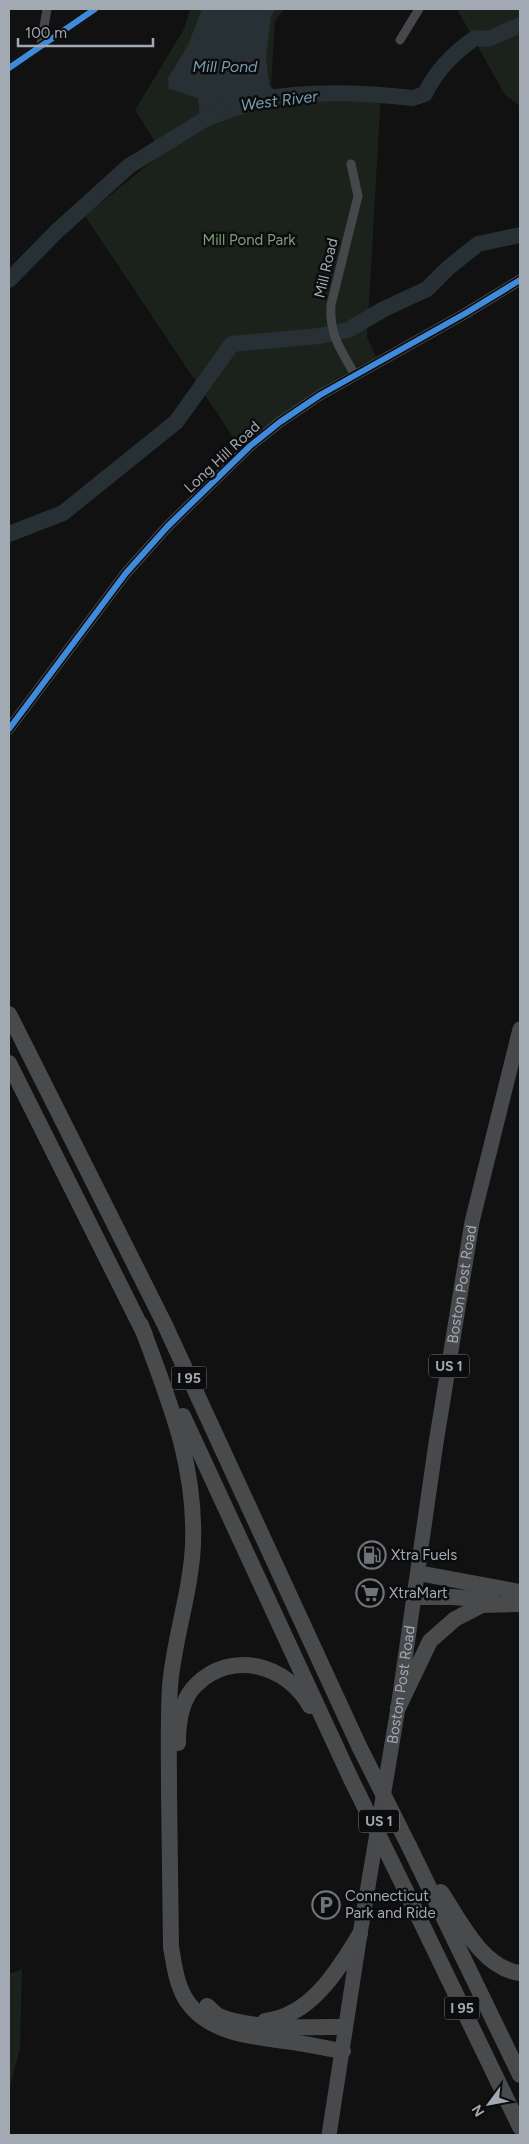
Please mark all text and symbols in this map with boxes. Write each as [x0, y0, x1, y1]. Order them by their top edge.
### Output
scale bar [18, 15, 152, 47]
text: 100 m [25, 24, 67, 42]
water label: Mill Pond [192, 57, 258, 76]
water label: West River [240, 86, 319, 115]
park label: Mill Pond Park [202, 231, 296, 249]
street label: Mill Road [310, 236, 342, 300]
street label: Long Hill Road [180, 417, 264, 497]
street label: Boston Post Road [443, 1224, 480, 1345]
road number: US 1 [429, 1354, 469, 1378]
road number: I 95 [172, 1366, 206, 1390]
fuel station icon: Xtra Fuels [357, 1540, 387, 1570]
place label: Xtra Fuels [391, 1546, 457, 1564]
supermarket icon: XtraMart [355, 1578, 385, 1608]
place label: XtraMart [389, 1584, 448, 1602]
street label: Boston Post Road [383, 1624, 419, 1745]
road number: US 1 [359, 1810, 399, 1832]
place label: Connecticut Park and Ride [345, 1887, 436, 1922]
parking icon: Connecticut Park and Ride [311, 1890, 341, 1920]
road number: I 95 [444, 1996, 480, 2020]
north arrow [464, 2079, 514, 2129]
text: N [468, 2102, 488, 2120]

